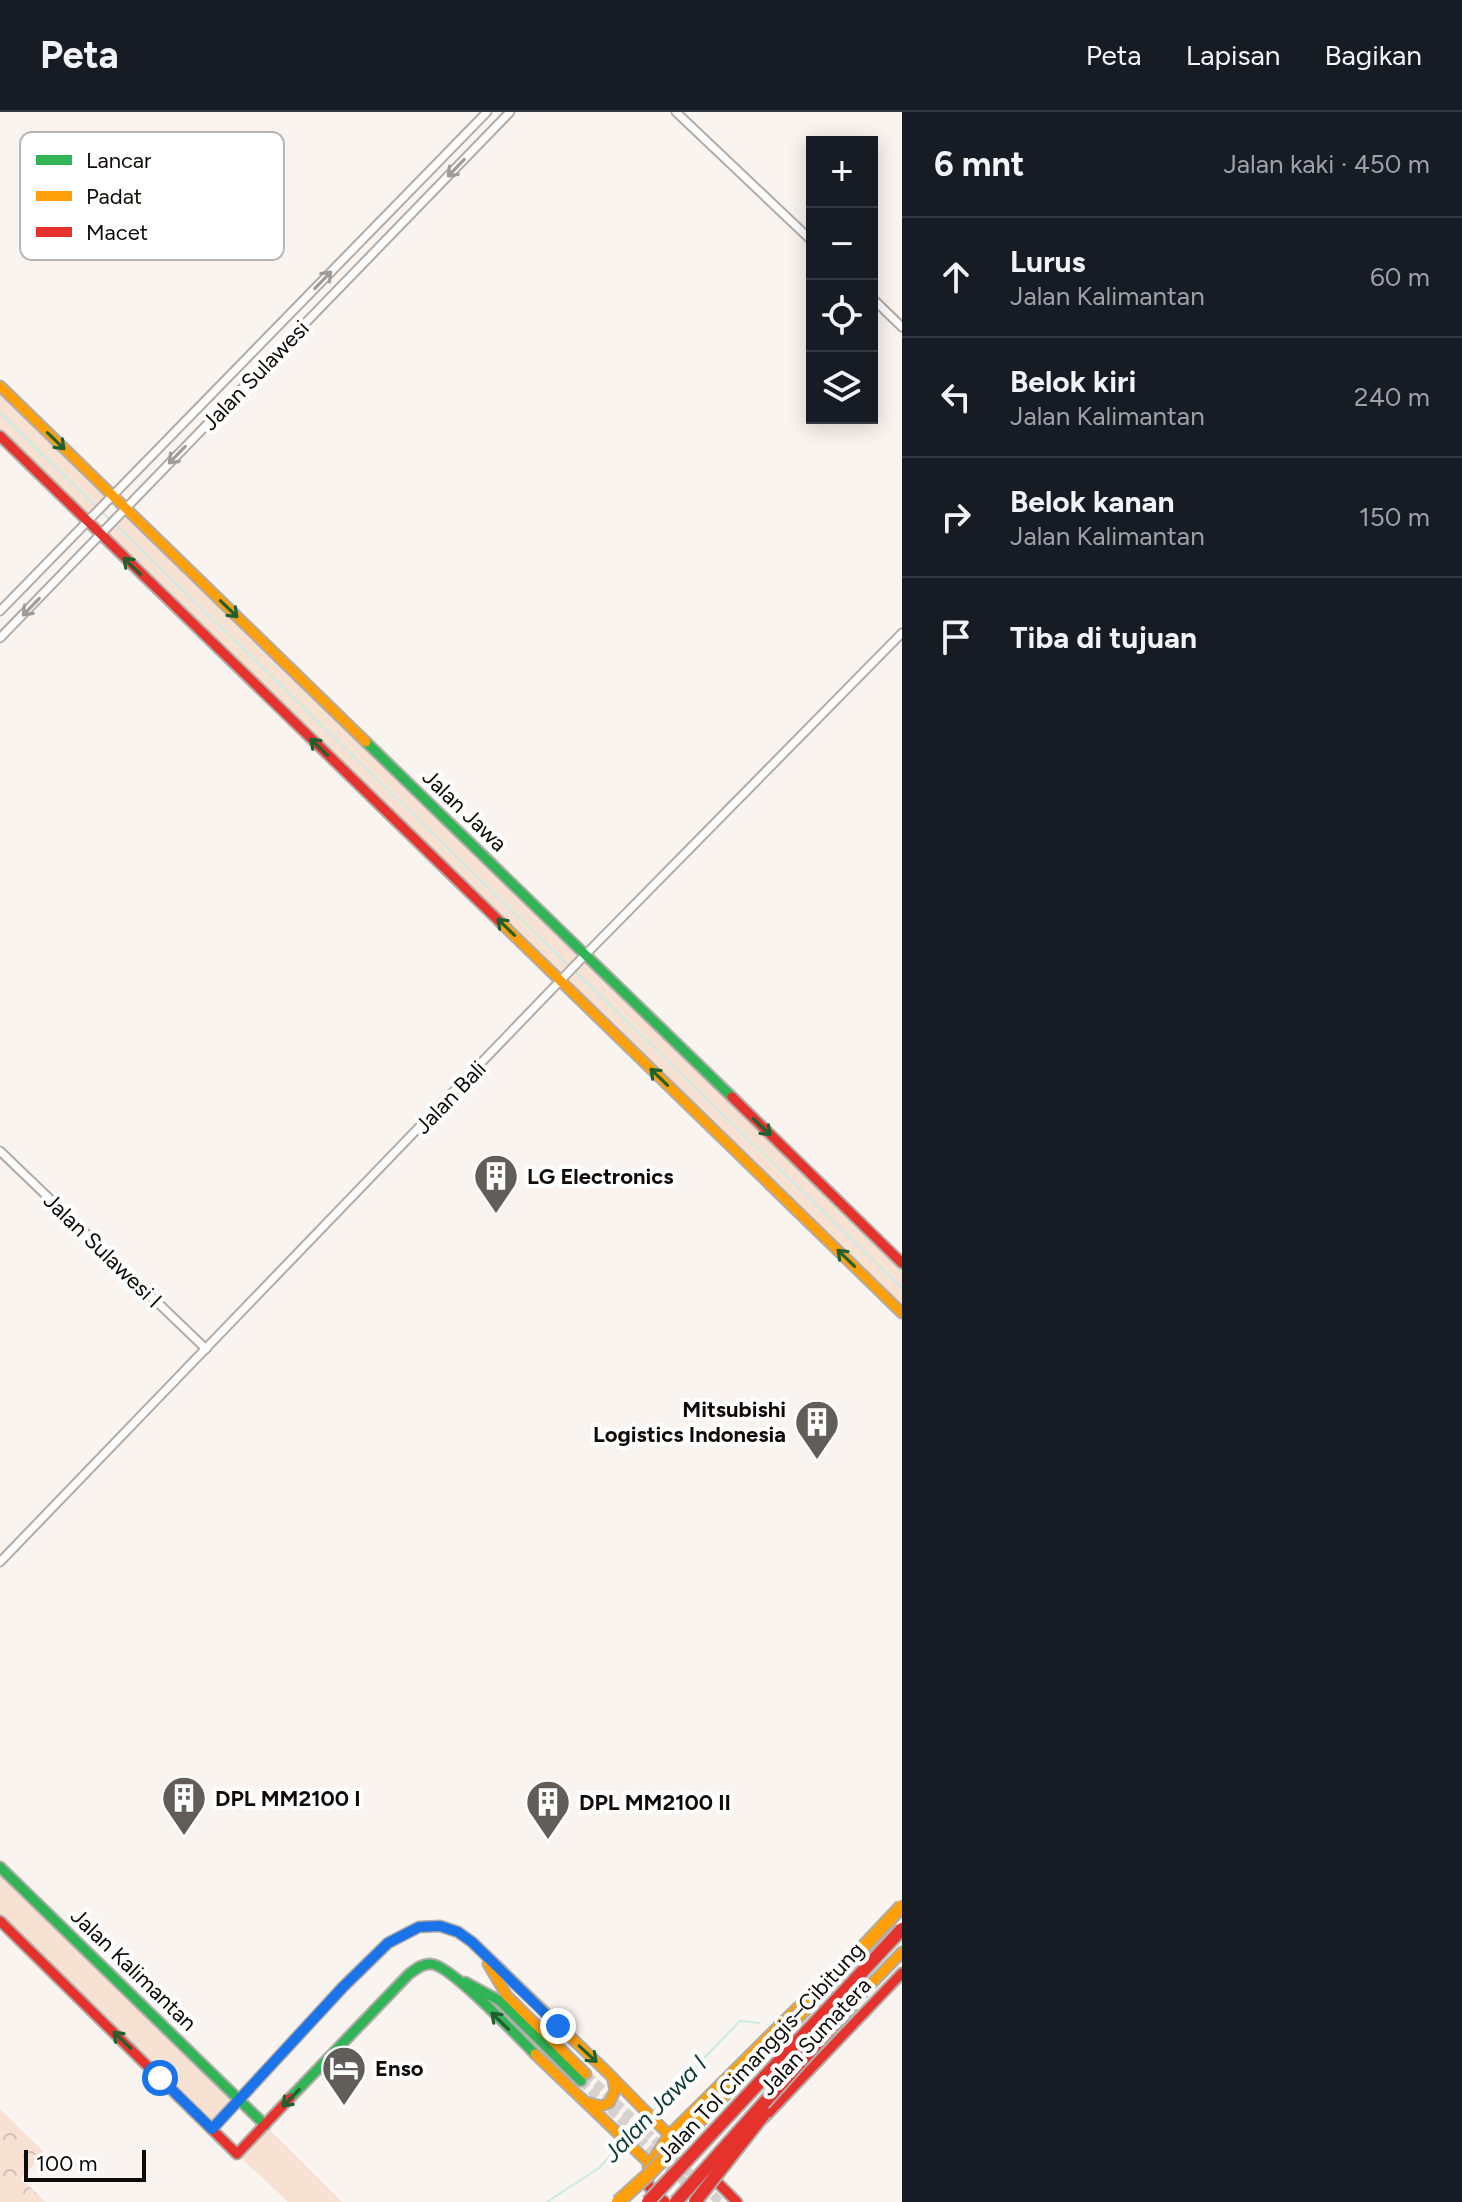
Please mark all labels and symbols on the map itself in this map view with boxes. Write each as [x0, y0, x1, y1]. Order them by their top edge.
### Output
legend [20, 132, 284, 260]
text: Lancar [86, 147, 152, 174]
one-way arrow [446, 158, 465, 178]
text: Padat [86, 183, 142, 210]
text: Macet [86, 219, 148, 246]
one-way arrow [314, 270, 333, 290]
street label: Jalan Sulawesi [196, 315, 315, 436]
one-way arrow [46, 431, 66, 450]
one-way arrow [168, 445, 187, 465]
one-way arrow [122, 556, 142, 575]
one-way arrow [21, 597, 40, 617]
one-way arrow [219, 600, 239, 619]
one-way arrow [309, 737, 329, 756]
street label: Jalan Jawa [417, 764, 512, 857]
one-way arrow [496, 919, 516, 937]
street label: Jalan Bali [409, 1055, 492, 1139]
one-way arrow [650, 1068, 670, 1087]
one-way arrow [752, 1117, 771, 1136]
building icon: LG Electronics [472, 1152, 520, 1215]
place label: LG Electronics [527, 1163, 673, 1190]
street label: Jalan Sulawesi I [38, 1187, 167, 1313]
one-way arrow [837, 1249, 856, 1268]
place label: Mitsubishi Logistics Indonesia [593, 1396, 786, 1448]
building icon: Mitsubishi Logistics Indonesia [793, 1398, 841, 1461]
building icon: DPL MM2100 I [160, 1774, 208, 1837]
building icon: DPL MM2100 II [524, 1778, 572, 1841]
place label: DPL MM2100 I [215, 1785, 361, 1812]
place label: DPL MM2100 II [579, 1789, 731, 1816]
street label: Jalan Kalimantan [65, 1902, 202, 2036]
street label: Jalan Tol Cimanggis–Cibitung [651, 1937, 870, 2168]
street label: Jalan Sumatera [754, 1972, 877, 2101]
route end [540, 2008, 576, 2044]
one-way arrow [491, 2012, 510, 2031]
one-way arrow [112, 2031, 132, 2050]
hotel icon: Enso [320, 2044, 368, 2107]
one-way arrow [578, 2045, 598, 2063]
water label: Jalan Jawa I [596, 2049, 713, 2169]
place label: Enso [375, 2055, 424, 2082]
route start [142, 2060, 178, 2096]
one-way arrow [281, 2088, 300, 2108]
scale bar [24, 2146, 146, 2182]

